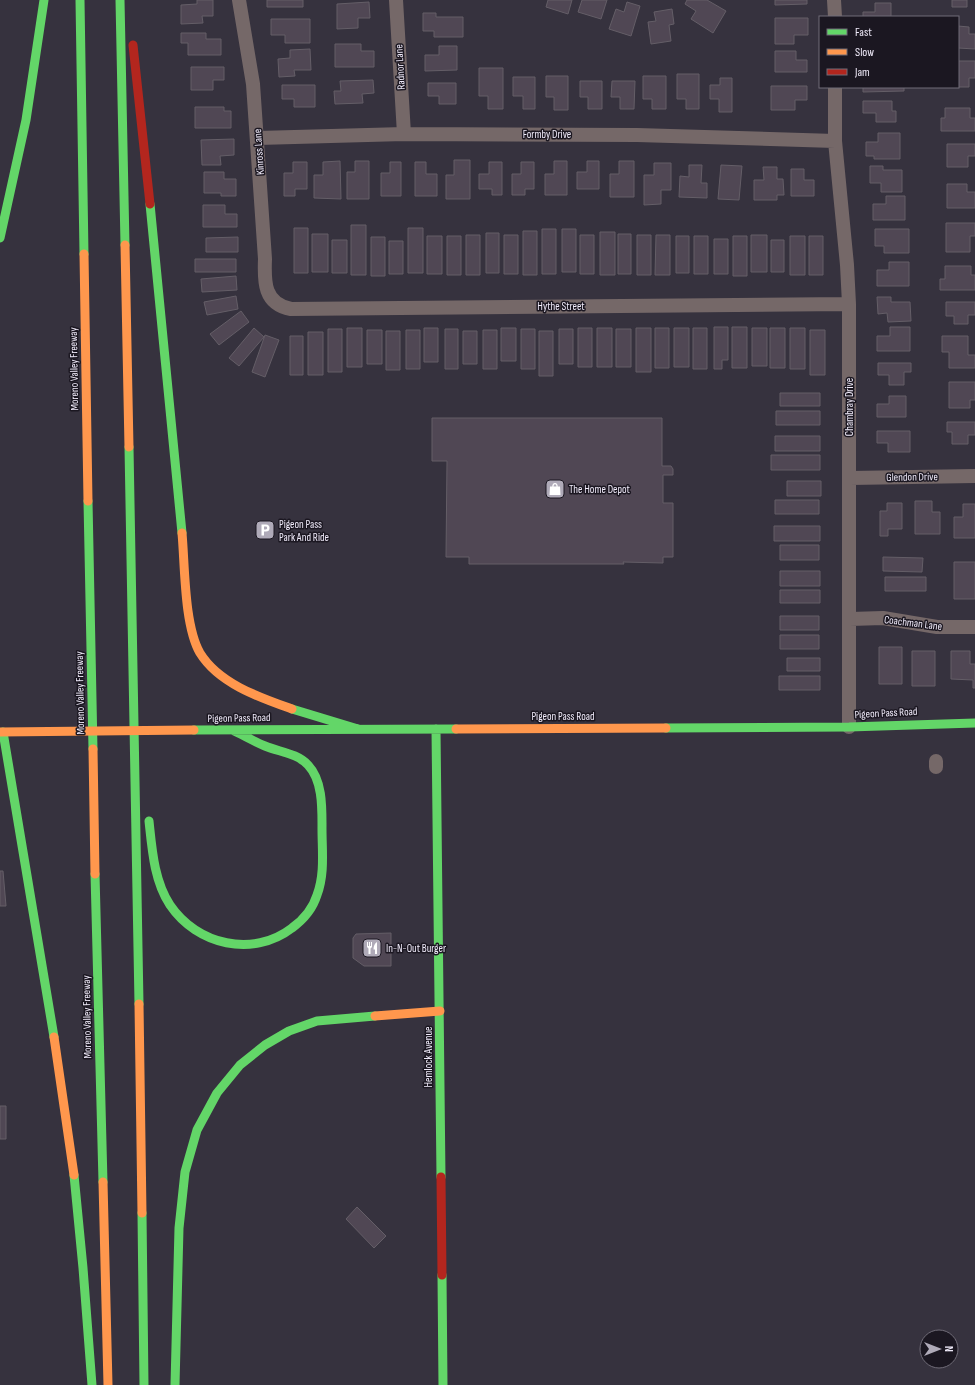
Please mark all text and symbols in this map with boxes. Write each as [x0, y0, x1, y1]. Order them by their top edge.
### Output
legend [819, 16, 959, 88]
text: Fast [855, 25, 872, 40]
street label: Radnor Lane [392, 44, 408, 90]
text: Slow [855, 45, 874, 60]
text: Jam [854, 65, 870, 80]
street label: Kinross Lane [251, 128, 267, 176]
street label: Formby Drive [523, 128, 571, 141]
street label: Hythe Street [537, 300, 585, 313]
street label: Moreno Valley Freeway [67, 327, 81, 411]
street label: Chambray Drive [843, 378, 856, 436]
street label: Glendon Drive [886, 470, 938, 484]
shop icon: The Home Depot [544, 478, 566, 500]
place label: The Home Depot [569, 483, 631, 496]
place label: Pigeon Pass Park And Ride [279, 518, 329, 544]
parking icon: Pigeon Pass Park And Ride [254, 519, 276, 541]
street label: Coachman Lane [883, 613, 943, 633]
street label: Moreno Valley Freeway [73, 651, 87, 735]
street label: Pigeon Pass Road [854, 705, 918, 721]
street label: Pigeon Pass Road [531, 710, 595, 723]
street label: Pigeon Pass Road [207, 711, 271, 725]
restaurant icon: In-N-Out Burger [361, 937, 383, 959]
place label: In-N-Out Burger [386, 942, 446, 955]
street label: Moreno Valley Freeway [80, 975, 94, 1059]
street label: Hemlock Avenue [422, 1027, 435, 1087]
north arrow [919, 1329, 959, 1369]
text: N [942, 1346, 955, 1352]

